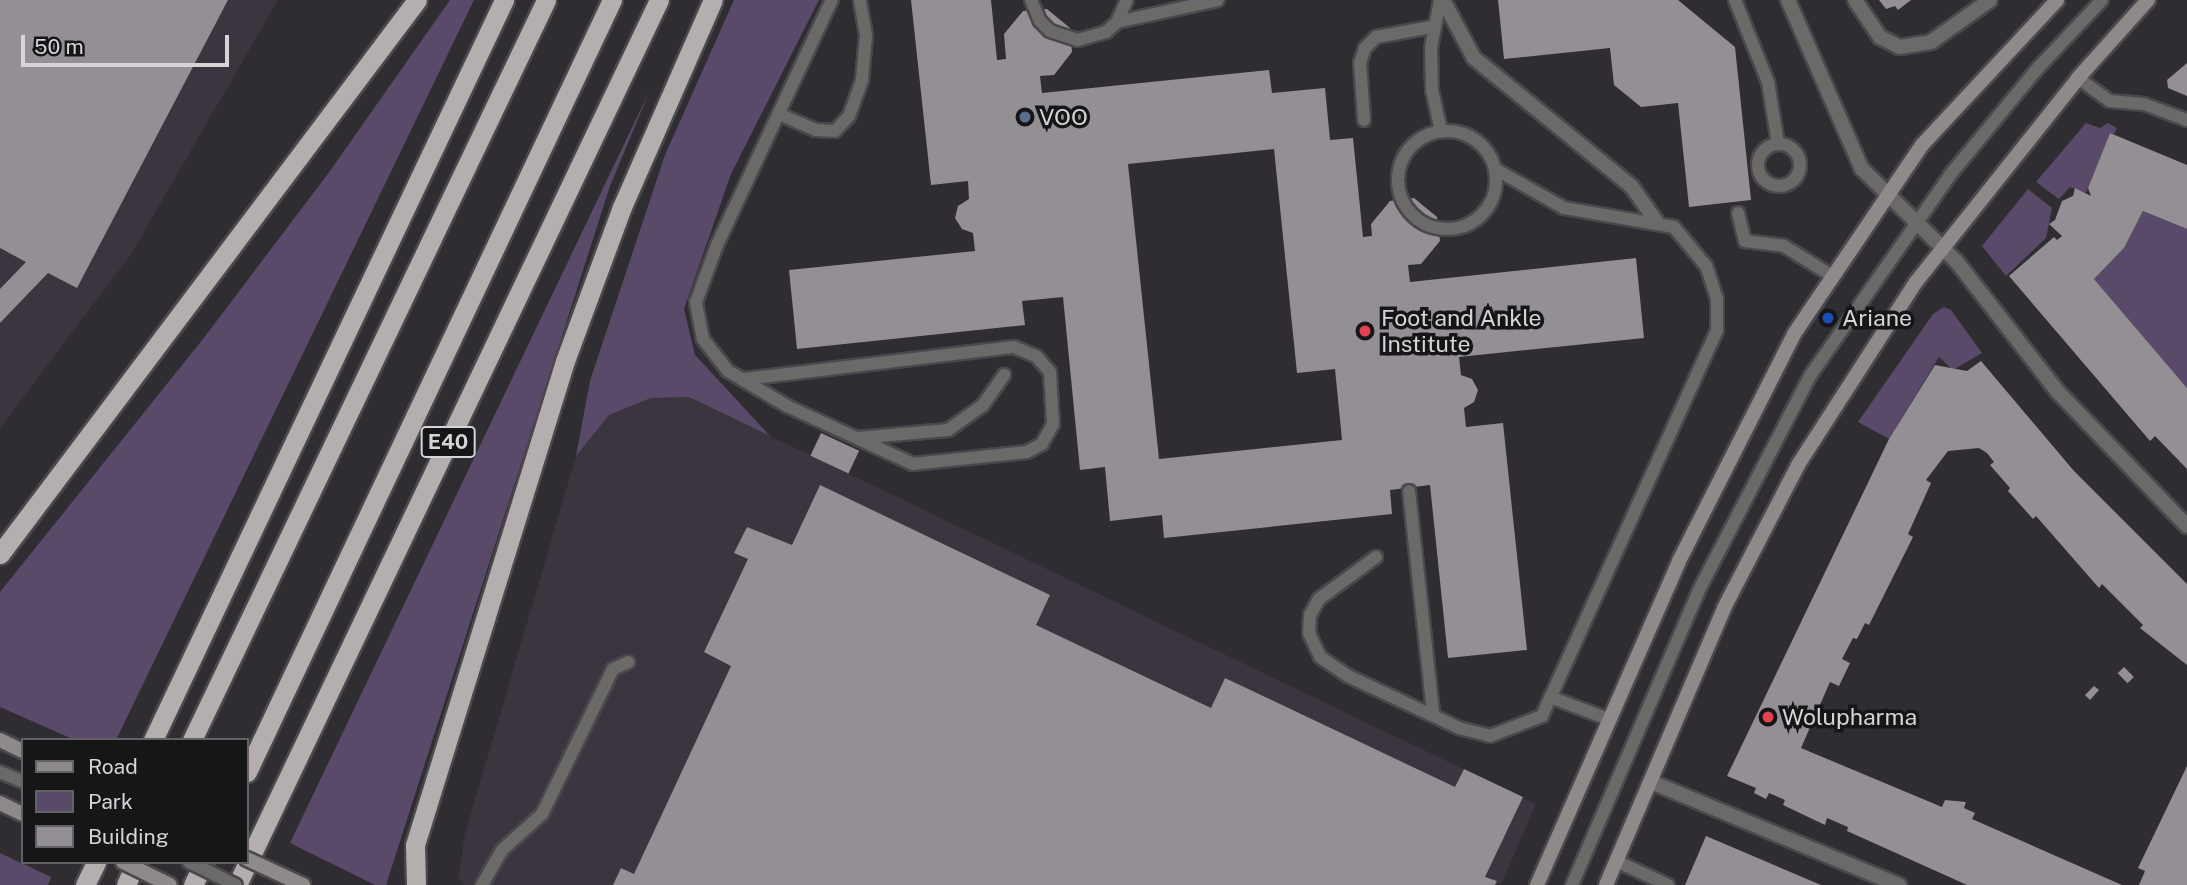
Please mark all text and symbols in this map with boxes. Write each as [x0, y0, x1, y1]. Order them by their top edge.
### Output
scale bar [24, 21, 233, 65]
text: 50 m [34, 34, 84, 59]
place label: VOO [1039, 103, 1088, 131]
marker: VOO [1017, 109, 1033, 125]
place label: Foot and Ankle Institute [1381, 304, 1542, 358]
place label: Ariane [1842, 304, 1912, 332]
marker: Ariane [1820, 310, 1836, 326]
marker: Foot and Ankle Institute [1355, 321, 1375, 341]
road number: E40 [420, 424, 476, 460]
place label: Wolupharma [1782, 703, 1917, 731]
marker: Wolupharma [1760, 709, 1776, 725]
legend [21, 738, 248, 864]
text: Road [88, 754, 138, 779]
text: Park [88, 789, 133, 814]
text: Building [88, 824, 169, 849]

